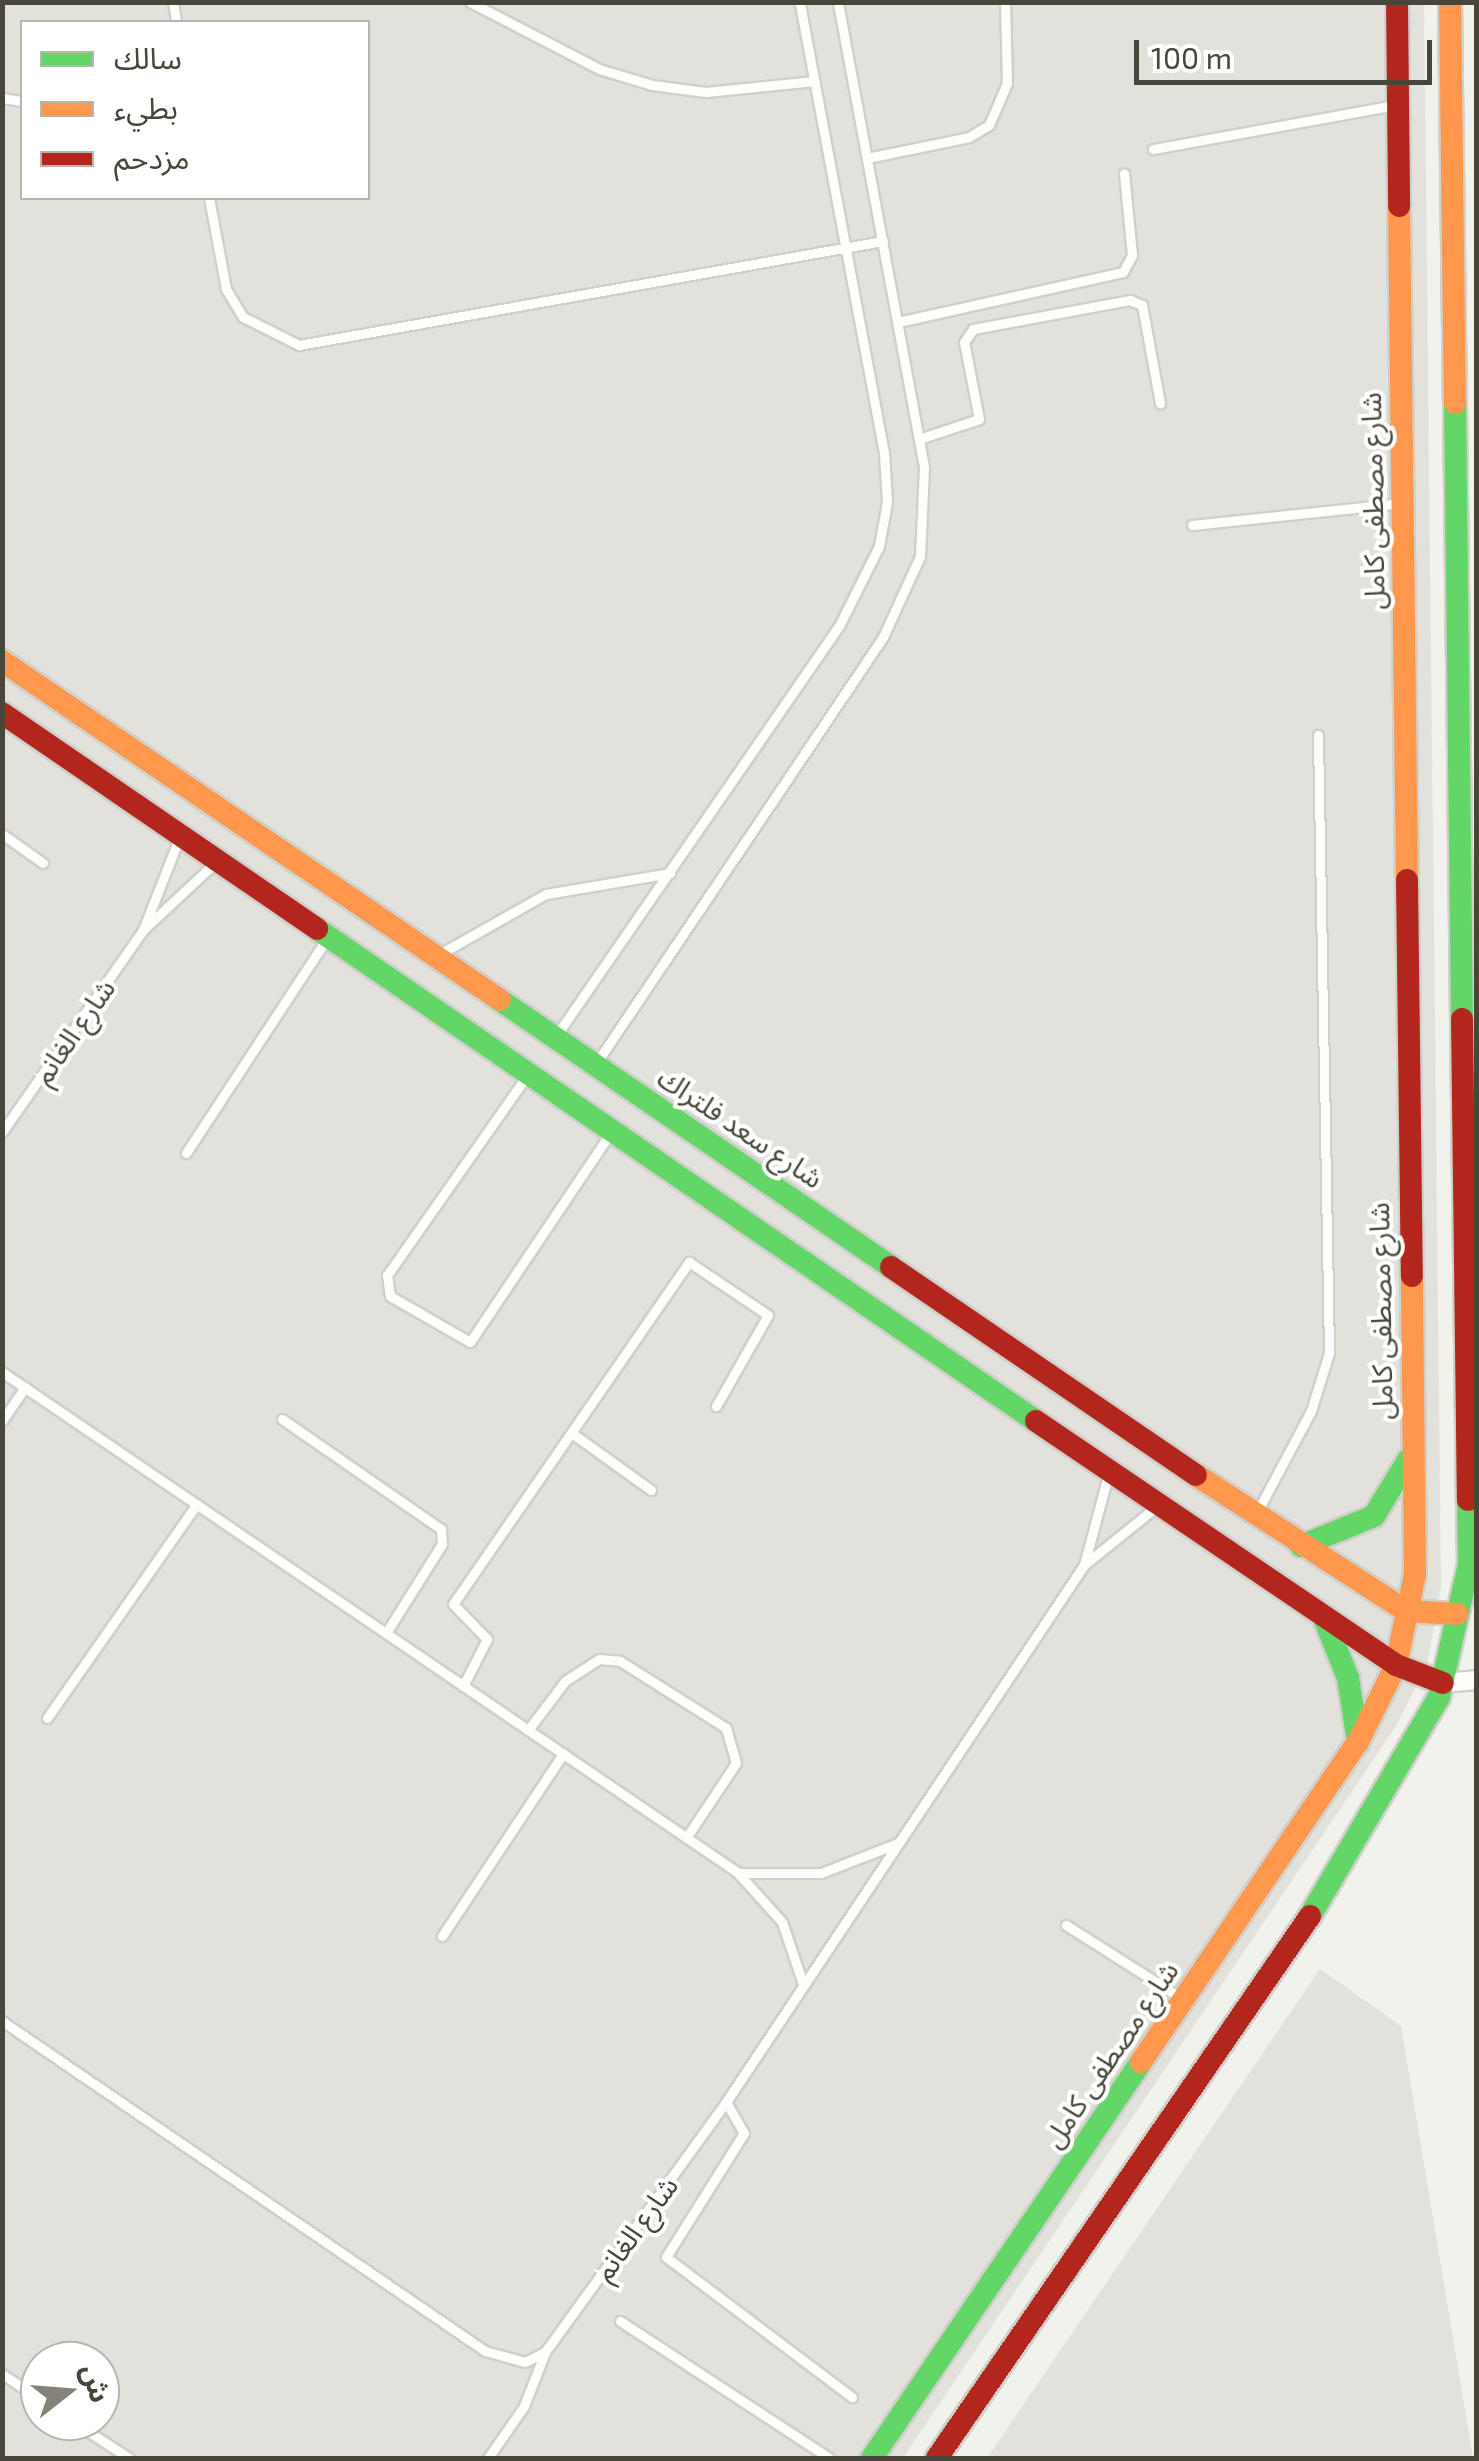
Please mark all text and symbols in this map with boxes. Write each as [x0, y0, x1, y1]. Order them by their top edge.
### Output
legend [20, 20, 370, 200]
scale bar [1139, 20, 1436, 82]
text: سالك [114, 39, 182, 75]
text: 100 m [1151, 39, 1232, 75]
text: بطيء [114, 89, 178, 125]
text: مزدحم [114, 139, 190, 175]
street label: شارع مصطفى كامل [1353, 392, 1391, 610]
street label: شارع الغانم [25, 972, 121, 1090]
street label: شارع سعد فلتراك [652, 1060, 830, 1194]
street label: شارع مصطفى كامل [1361, 1202, 1399, 1420]
street label: شارع مصطفى كامل [1035, 1954, 1185, 2154]
street label: شارع الغانم [586, 2169, 684, 2287]
north arrow [20, 2341, 120, 2441]
text: ش [75, 2359, 119, 2406]

